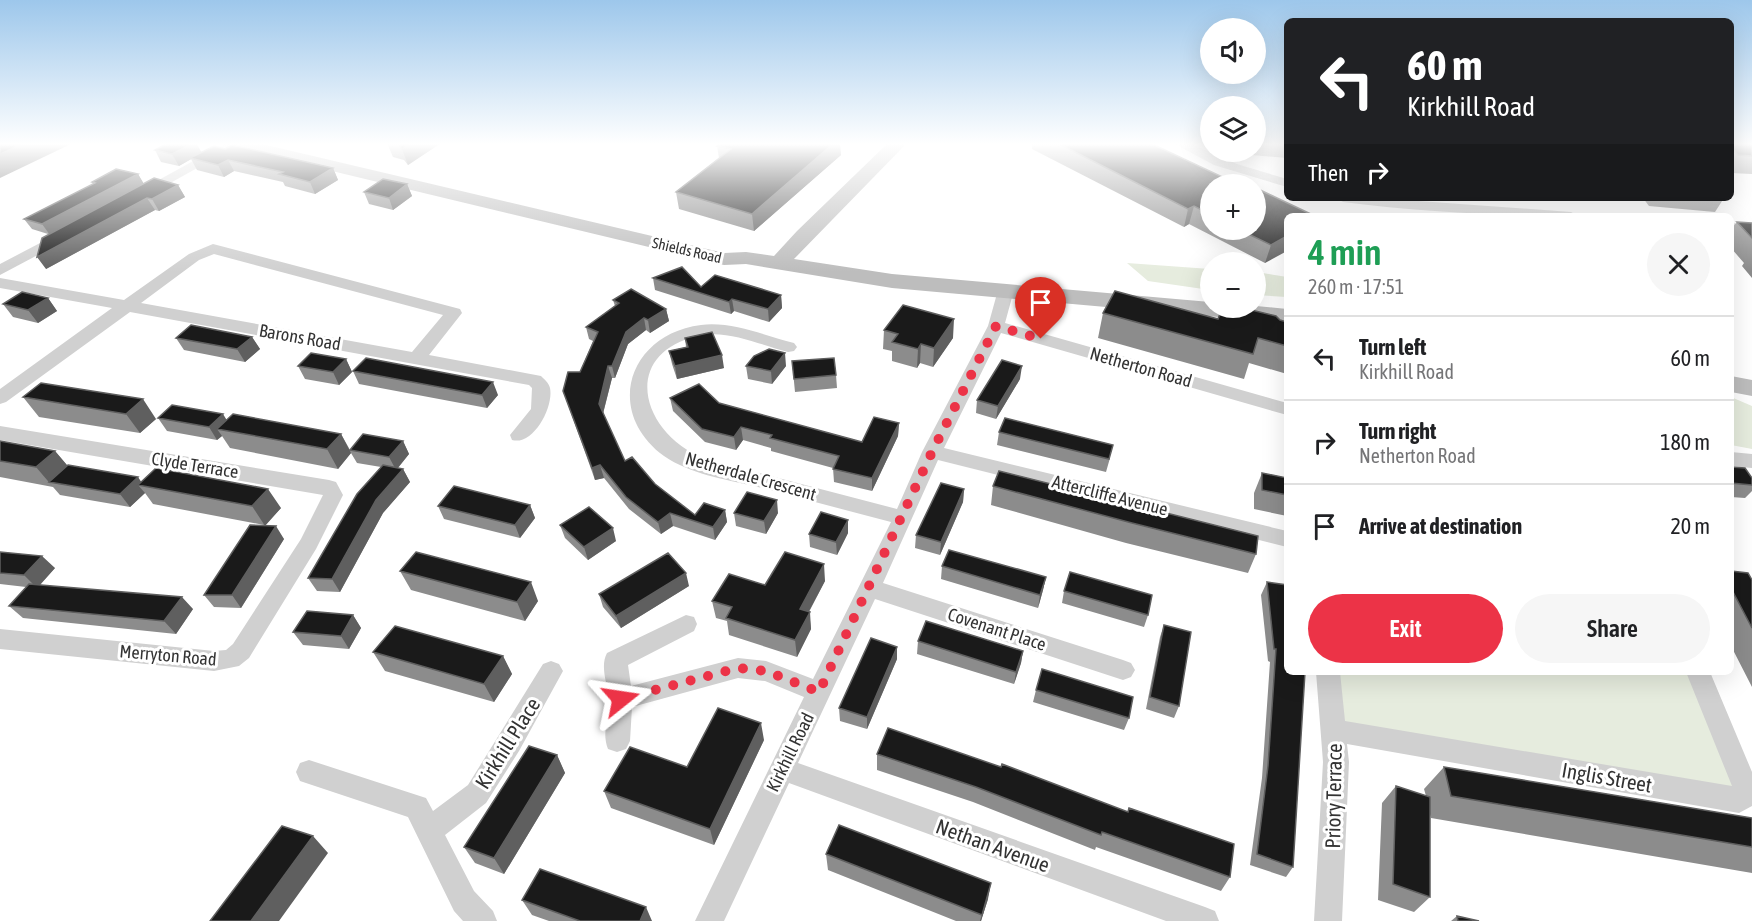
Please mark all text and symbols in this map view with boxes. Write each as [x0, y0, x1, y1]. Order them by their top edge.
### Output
map controls [1200, 18, 1266, 318]
button: sound [1200, 18, 1266, 84]
text: 60 m [1407, 41, 1482, 89]
icon: left [1308, 42, 1386, 120]
text: Kirkhill Road [1407, 91, 1535, 122]
button: layers [1200, 96, 1266, 162]
icon: right [1361, 156, 1394, 189]
text: Then [1308, 160, 1349, 186]
button: + [1200, 174, 1266, 240]
text: 4 min [1308, 231, 1382, 273]
button: close [1647, 233, 1710, 296]
street label: Shields Road [651, 234, 723, 266]
button: − [1200, 252, 1266, 318]
text: 260 m · 17:51 [1308, 275, 1404, 298]
pin [1015, 277, 1066, 339]
icon: arrive [1024, 286, 1057, 319]
street label: Barons Road [258, 319, 342, 355]
text: Turn left [1359, 334, 1426, 360]
street label: Netherton Road [1088, 342, 1194, 392]
icon: left [1308, 342, 1341, 375]
text: 60 m [1670, 345, 1710, 371]
text: Kirkhill Road [1359, 360, 1454, 383]
text: Turn right [1359, 418, 1436, 444]
icon: right [1308, 426, 1341, 459]
text: 180 m [1660, 429, 1710, 455]
text: Netherton Road [1359, 444, 1476, 467]
street label: Netherdale Crescent [683, 447, 819, 505]
street label: Clyde Terrace [150, 448, 240, 482]
street label: Attercliffe Avenue [1050, 471, 1170, 519]
icon: arrive [1308, 510, 1341, 543]
text: Arrive at destination [1359, 513, 1522, 539]
text: 20 m [1670, 513, 1710, 539]
button: Exit [1308, 594, 1503, 663]
button: Share [1515, 594, 1710, 663]
street label: Covenant Place [945, 603, 1049, 655]
street label: Merryton Road [119, 640, 217, 670]
position arrow [589, 667, 653, 731]
street label: Kirkhill Place [470, 693, 544, 793]
street label: Kirkhill Road [762, 709, 818, 795]
street label: Priory Terrace [1320, 743, 1346, 849]
street label: Inglis Street [1560, 757, 1654, 797]
street label: Nethan Avenue [933, 813, 1053, 877]

